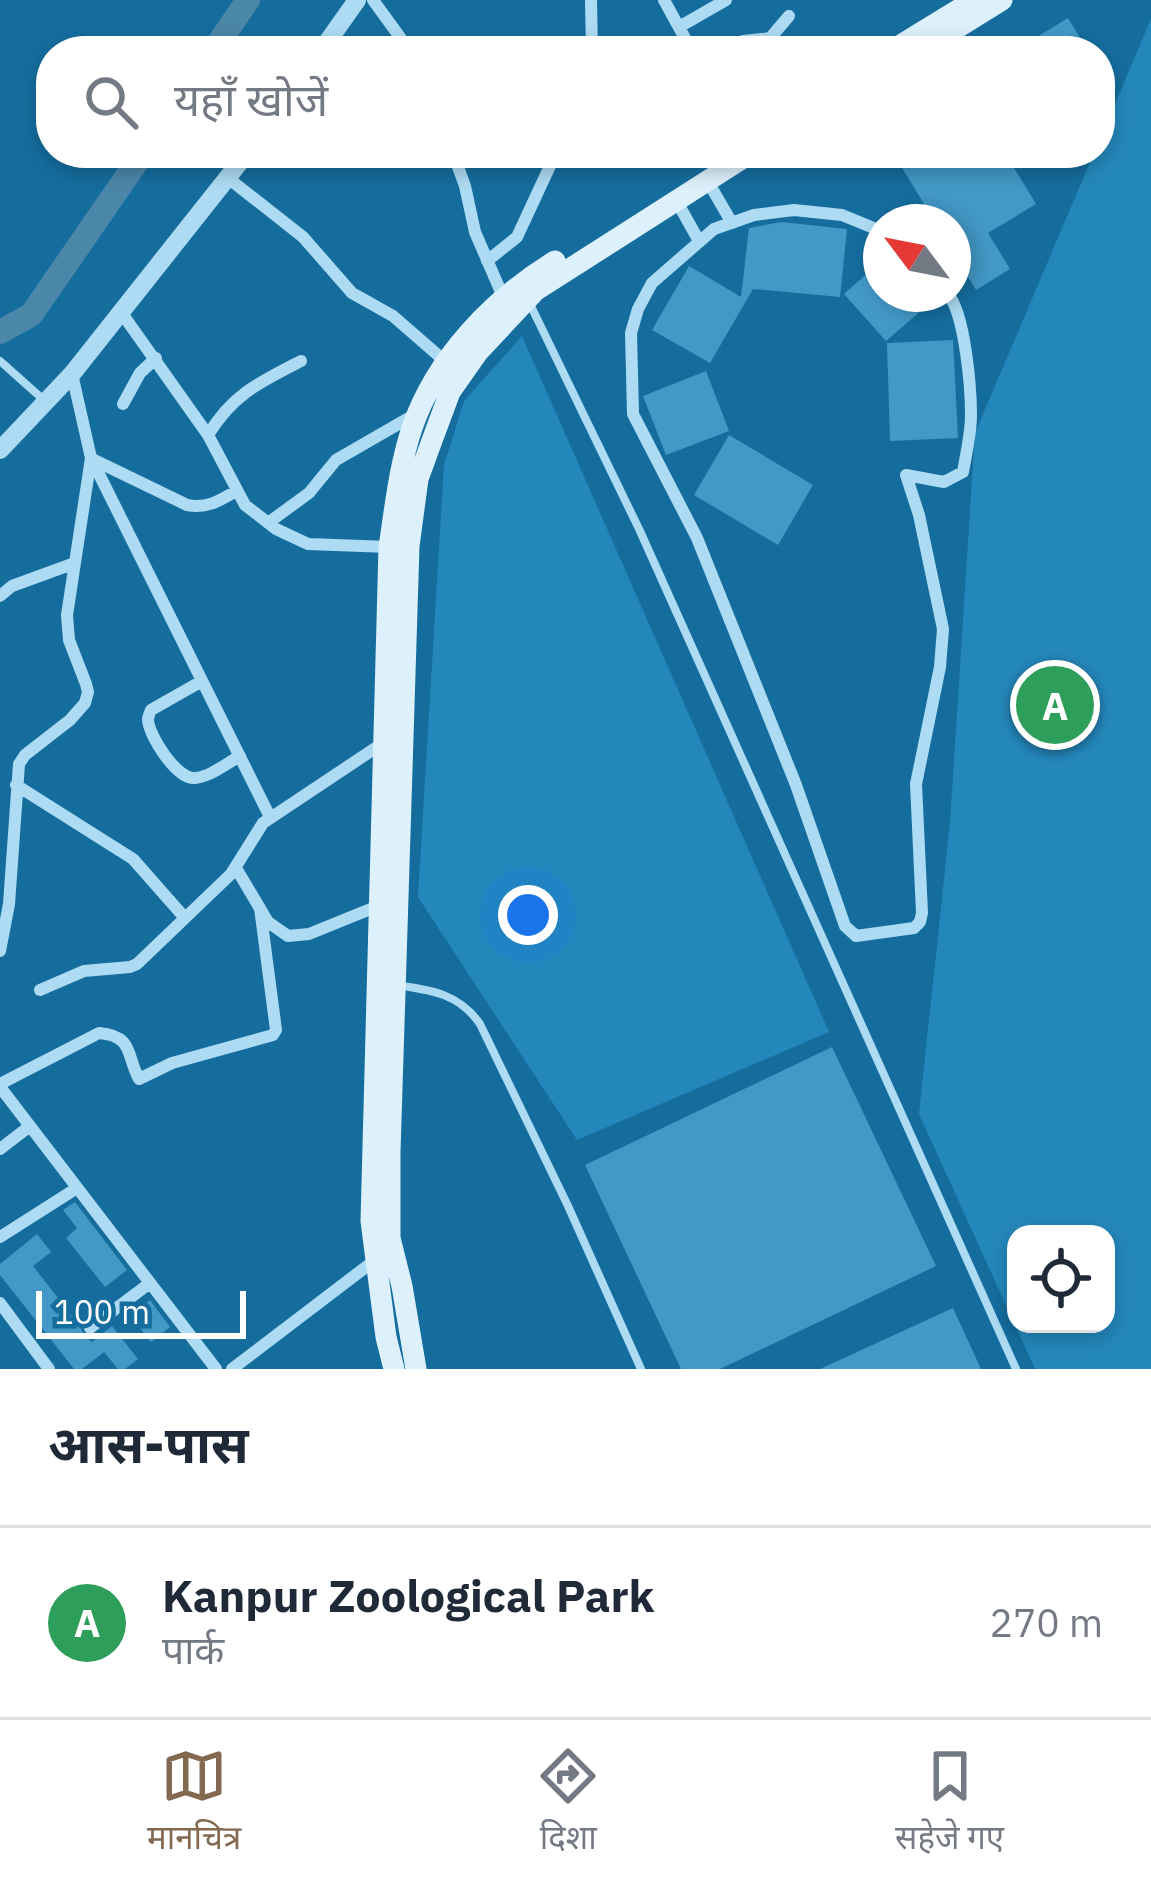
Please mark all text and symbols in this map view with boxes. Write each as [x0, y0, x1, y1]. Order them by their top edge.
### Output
search box [36, 36, 1115, 168]
icon: search [78, 69, 144, 135]
text: यहाँ खोजें [174, 70, 328, 128]
north arrow [863, 204, 971, 312]
pin: A [1016, 660, 1094, 750]
your location [498, 885, 558, 945]
map controls [1007, 1225, 1115, 1333]
button: locate [1007, 1225, 1115, 1333]
scale bar [36, 1285, 246, 1338]
text: 100 m [54, 1290, 150, 1333]
text: आस-पास [48, 1411, 249, 1477]
text: Kanpur Zoological Park [162, 1566, 655, 1624]
text: A [74, 1597, 100, 1648]
text: 270 m [990, 1597, 1103, 1648]
text: पार्क [162, 1624, 224, 1675]
tab: मानचित्र [147, 1743, 241, 1862]
tab: दिशा [535, 1743, 601, 1862]
tab: सहेजे गए [895, 1743, 1004, 1862]

